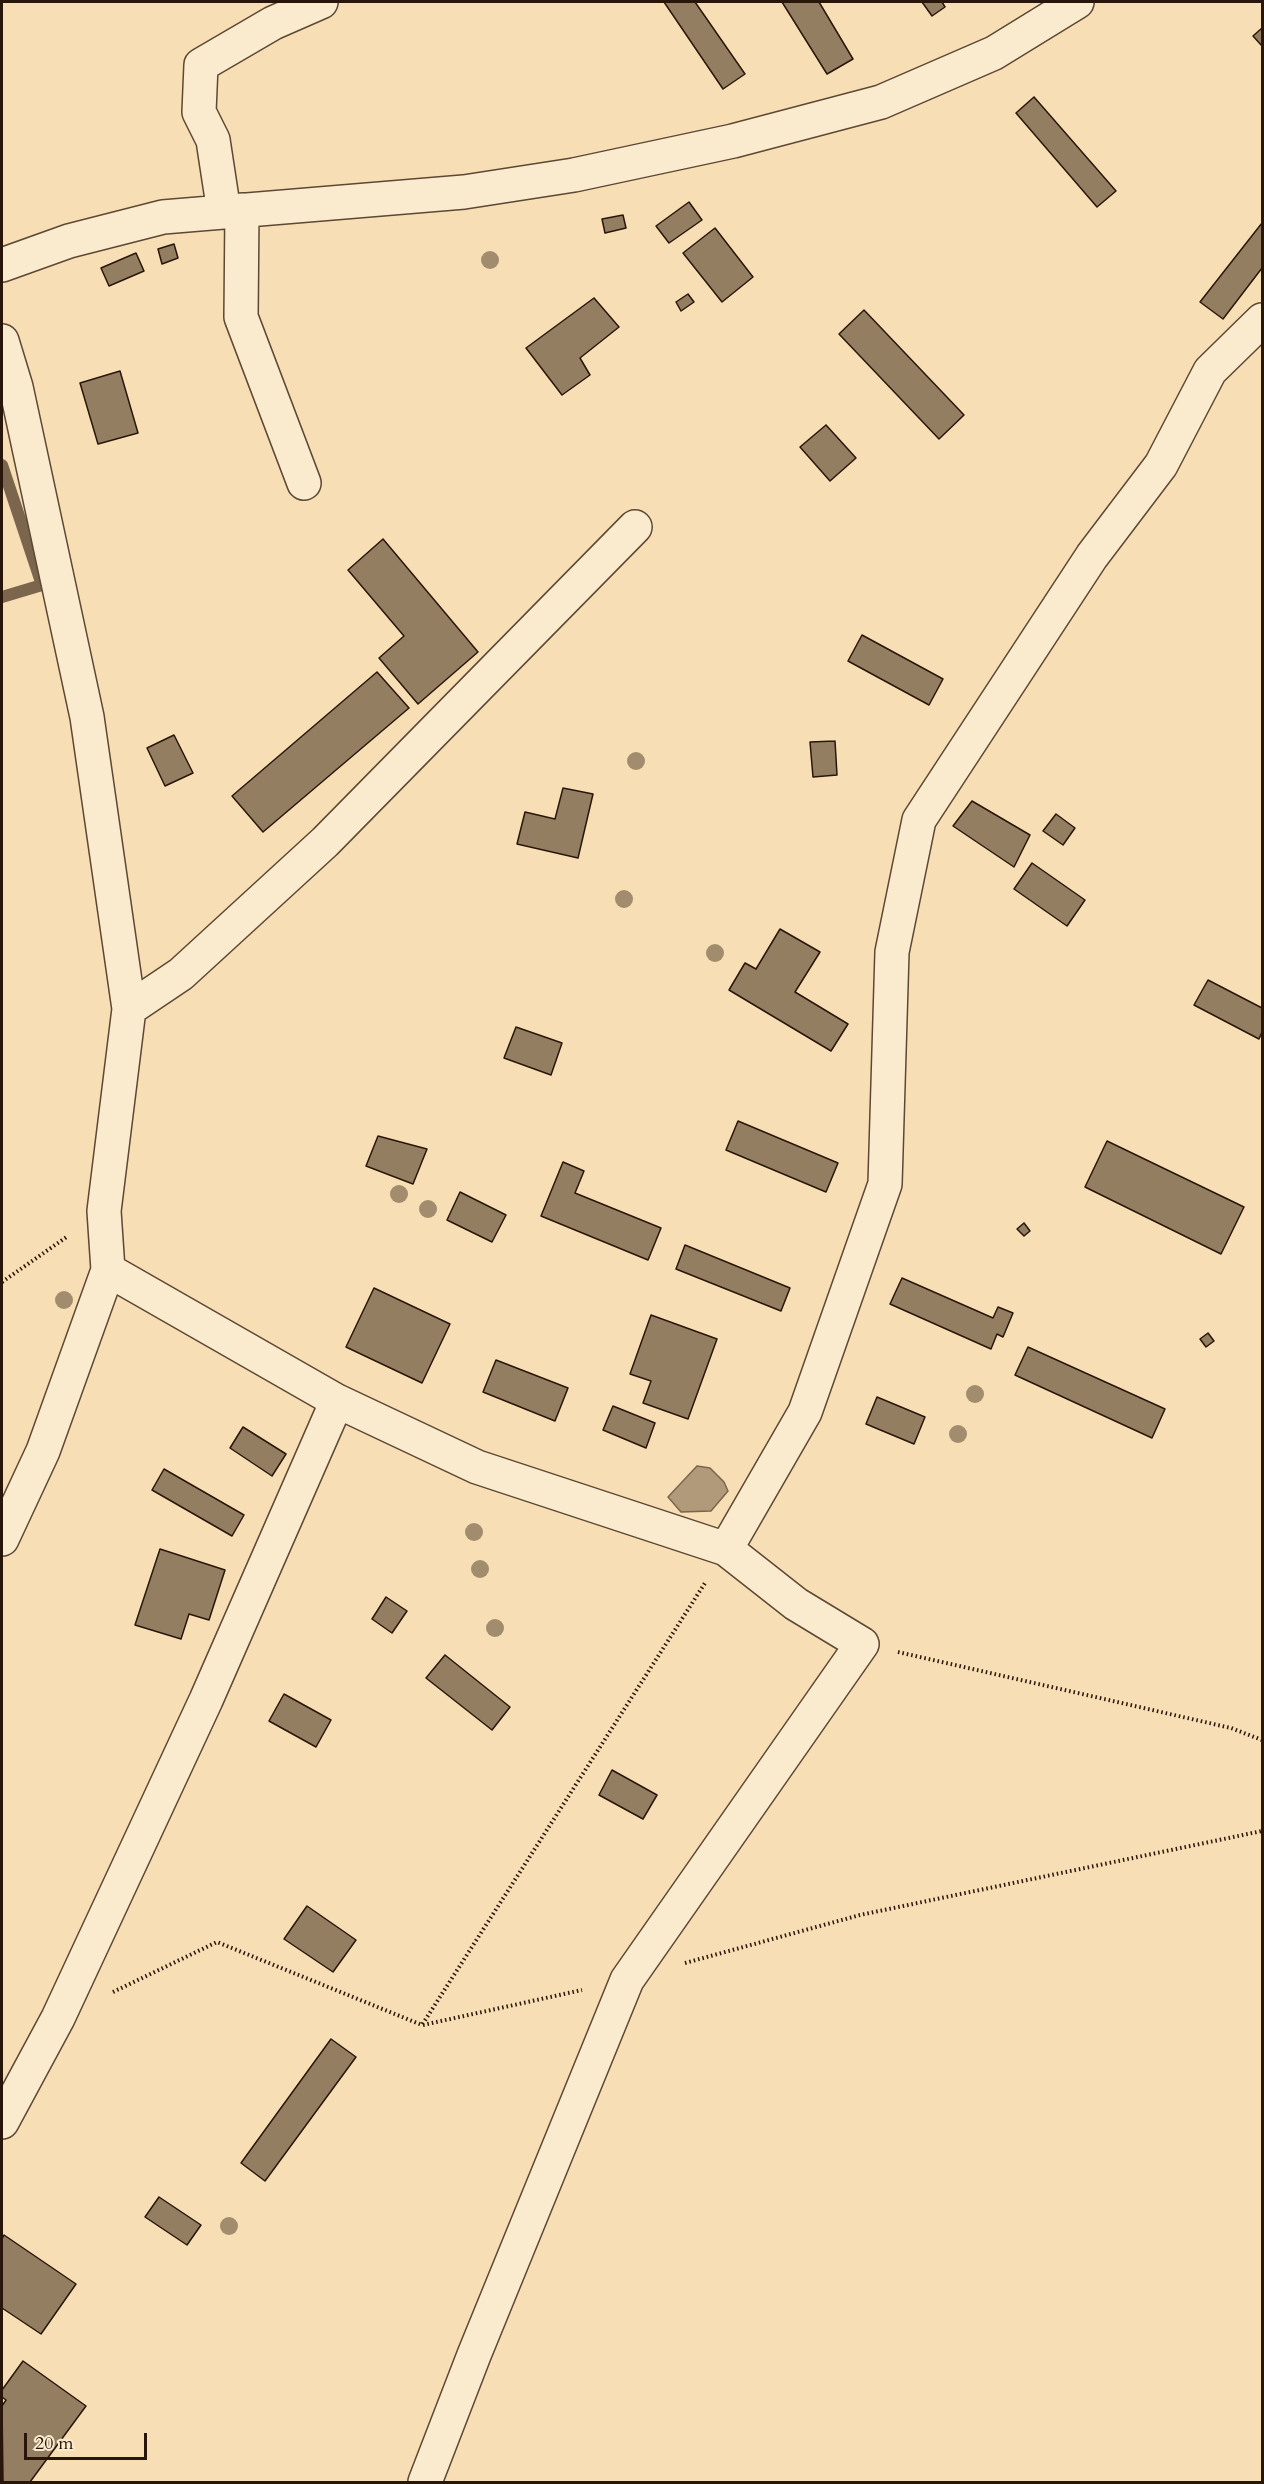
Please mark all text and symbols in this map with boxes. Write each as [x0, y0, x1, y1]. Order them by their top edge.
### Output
scale bar [27, 2421, 150, 2459]
text: 20 m [35, 2431, 74, 2456]

